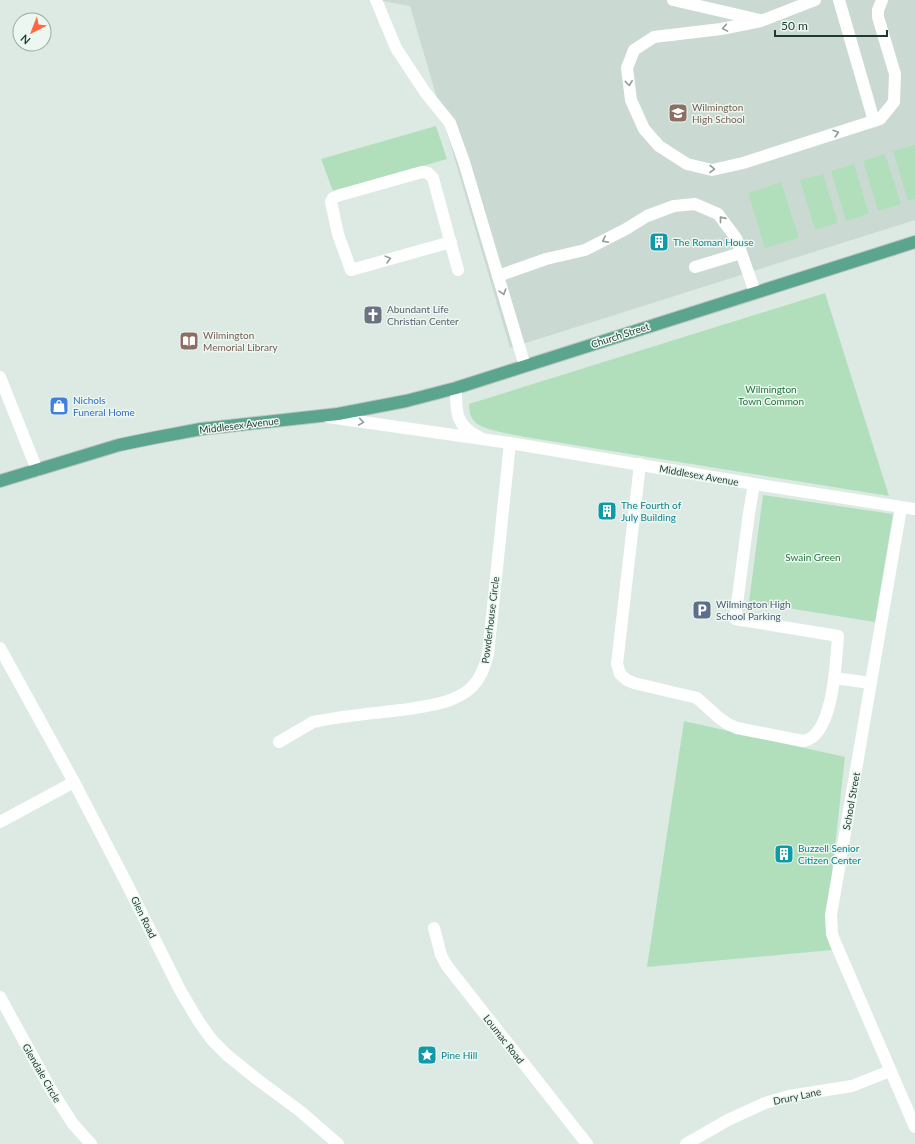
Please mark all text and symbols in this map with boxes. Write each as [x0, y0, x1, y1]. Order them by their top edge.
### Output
north arrow [12, 12, 52, 52]
scale bar [775, 12, 887, 38]
text: 50 m [781, 18, 808, 33]
one-way arrow [722, 23, 728, 32]
text: N [17, 32, 32, 47]
one-way arrow [624, 80, 633, 86]
place label: Wilmington High School [692, 101, 745, 125]
school or university icon: Wilmington High School [667, 102, 689, 124]
one-way arrow [833, 129, 840, 138]
one-way arrow [709, 164, 715, 173]
one-way arrow [719, 217, 726, 224]
building icon: The Roman House [648, 231, 670, 253]
one-way arrow [602, 235, 609, 243]
place label: The Roman House [673, 236, 754, 248]
one-way arrow [385, 256, 392, 264]
one-way arrow [498, 289, 507, 296]
place label: Abundant Life Christian Center [387, 303, 459, 327]
church icon: Abundant Life Christian Center [362, 304, 384, 326]
street label: Church Street [589, 320, 651, 350]
place label: Wilmington Memorial Library [203, 329, 279, 353]
library icon: Wilmington Memorial Library [178, 330, 200, 352]
park label: Wilmington Town Common [738, 383, 804, 407]
place label: Nichols Funeral Home [73, 394, 135, 418]
shop icon: Nichols Funeral Home [48, 395, 70, 417]
street label: Middlesex Avenue [198, 414, 280, 436]
one-way arrow [358, 417, 364, 426]
street label: Middlesex Avenue [658, 462, 740, 488]
place label: The Fourth of July Building [621, 499, 682, 523]
building icon: The Fourth of July Building [596, 500, 618, 522]
park label: Swain Green [785, 551, 841, 563]
street label: Powderhouse Circle [479, 576, 501, 664]
place label: Wilmington High School Parking [716, 598, 791, 622]
parking icon: Wilmington High School Parking [691, 599, 713, 621]
street label: School Street [840, 771, 862, 831]
place label: Buzzell Senior Citizen Center [798, 842, 861, 866]
building icon: Buzzell Senior Citizen Center [773, 843, 795, 865]
street label: Glen Road [129, 894, 159, 940]
street label: Loumac Road [481, 1012, 527, 1066]
street label: Glendale Circle [20, 1041, 64, 1105]
place icon: Pine Hill [416, 1044, 438, 1066]
place label: Pine Hill [441, 1049, 477, 1061]
street label: Drury Lane [772, 1085, 822, 1107]

